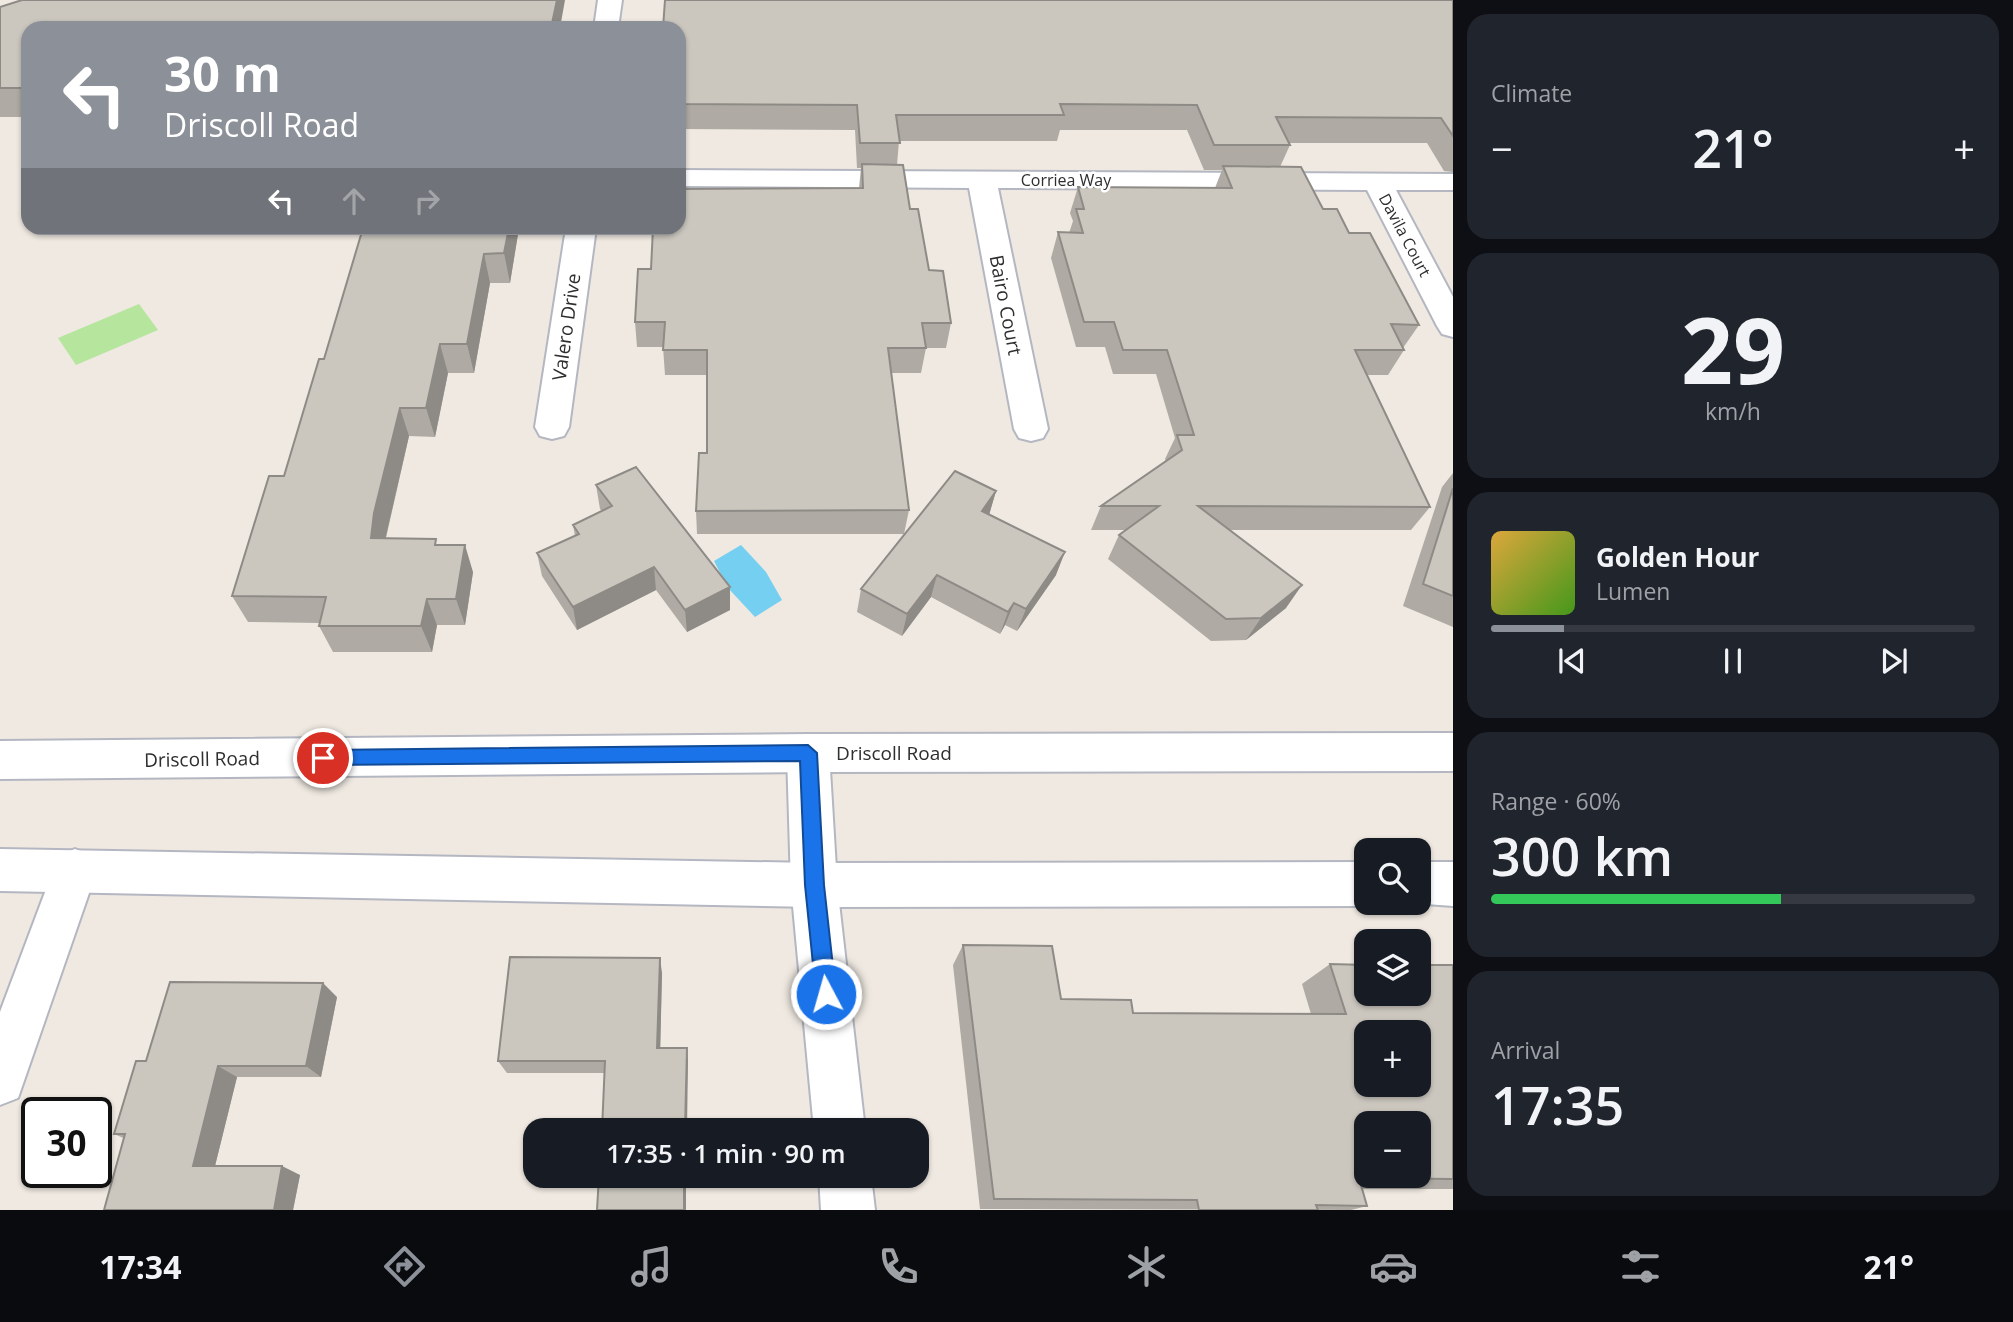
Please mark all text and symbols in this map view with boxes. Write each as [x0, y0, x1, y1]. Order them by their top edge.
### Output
text: 30 m [164, 40, 281, 106]
icon: left [49, 49, 140, 140]
text: Climate [1491, 77, 1572, 109]
text: Driscoll Road [164, 103, 359, 146]
text: 21° [1692, 112, 1774, 183]
text: − [1491, 122, 1513, 174]
text: + [1953, 122, 1975, 174]
street label: Corriea Way [1021, 169, 1112, 191]
icon: left [262, 182, 300, 220]
icon: ahead [335, 182, 373, 220]
icon: right [408, 182, 446, 220]
street label: Davila Court [1374, 189, 1436, 281]
street label: Bairo Court [984, 253, 1028, 357]
street label: Valero Drive [546, 272, 586, 382]
text: 29 [1681, 287, 1785, 411]
text: km/h [1705, 395, 1761, 427]
text: Golden Hour [1596, 539, 1759, 575]
text: Lumen [1596, 575, 1670, 607]
icon: previous [1553, 642, 1591, 680]
icon: pause [1714, 642, 1752, 680]
icon: next [1875, 642, 1913, 680]
pin [293, 728, 353, 788]
icon: arrive [304, 739, 342, 777]
street label: Driscoll Road [836, 740, 952, 766]
street label: Driscoll Road [144, 745, 260, 773]
text: Range · 60% [1491, 785, 1621, 817]
text: 300 km [1491, 820, 1673, 891]
map controls [1354, 838, 1431, 1188]
button: search [1354, 838, 1431, 915]
button: layers [1354, 929, 1431, 1006]
position arrow [789, 957, 863, 1031]
button: + [1354, 1020, 1431, 1097]
text: Arrival [1491, 1034, 1560, 1066]
text: 17:35 [1491, 1069, 1624, 1140]
speed limit sign: 30 [21, 1097, 112, 1188]
button: − [1354, 1111, 1431, 1188]
text: 17:35 · 1 min · 90 m [606, 1135, 846, 1171]
icon: directions [380, 1242, 429, 1291]
icon: music [627, 1242, 676, 1291]
icon: phone [874, 1242, 923, 1291]
icon: climate [1122, 1242, 1171, 1291]
icon: car [1369, 1242, 1418, 1291]
icon: filters [1616, 1242, 1665, 1291]
text: 17:34 [99, 1245, 181, 1288]
text: 21° [1864, 1245, 1914, 1288]

